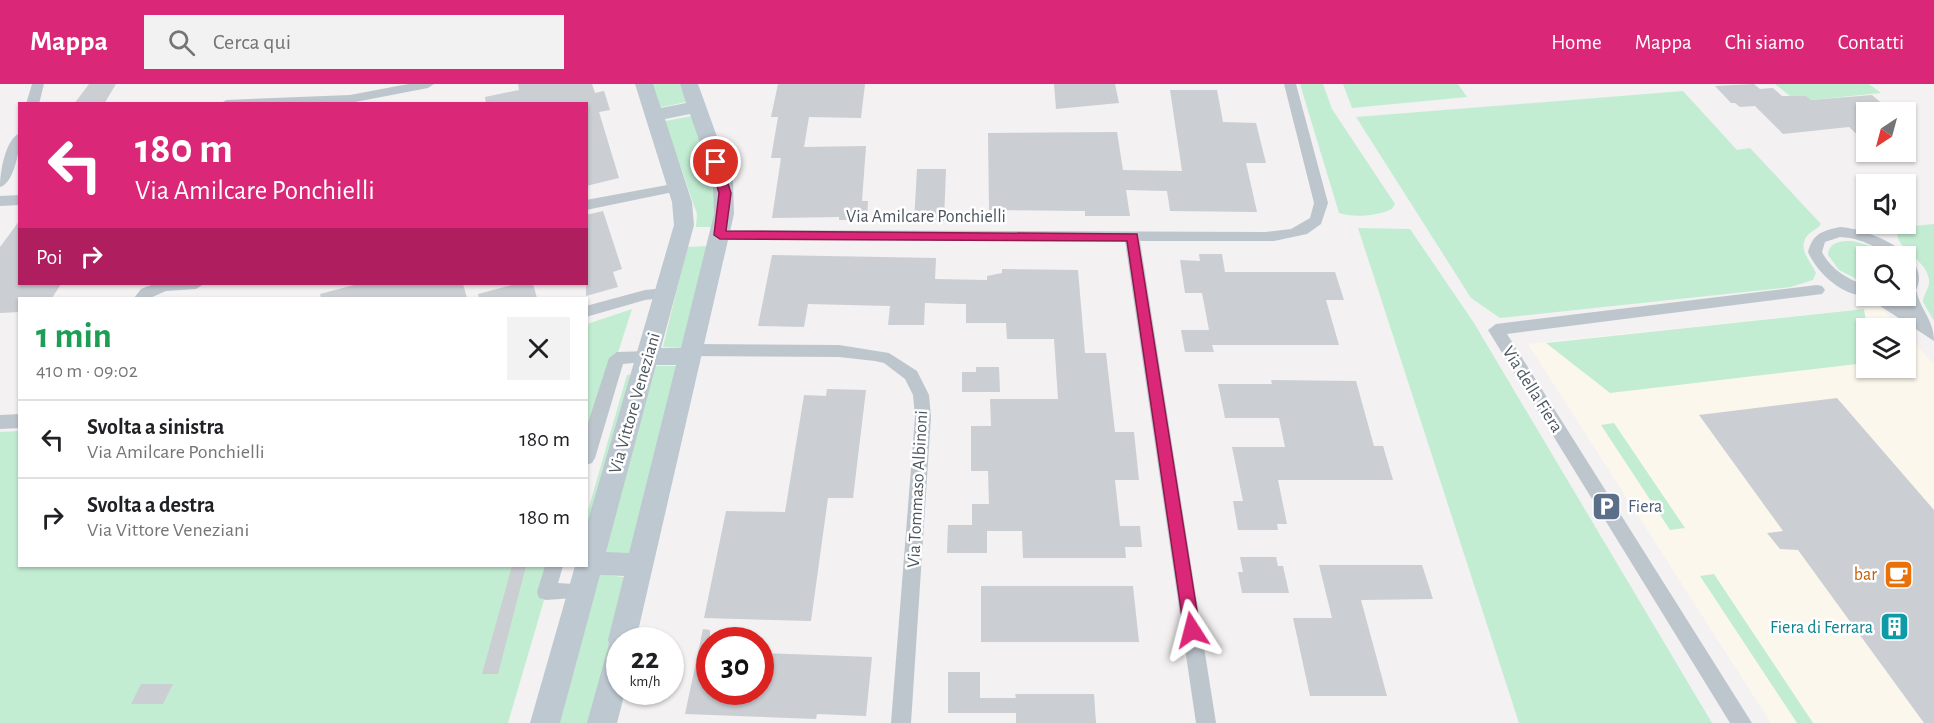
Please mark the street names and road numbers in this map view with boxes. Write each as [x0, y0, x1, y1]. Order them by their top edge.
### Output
street label: Via Amilcare Ponchielli [846, 208, 1006, 226]
street label: Via Vittore Veneziani [606, 331, 664, 476]
street label: Via della Fiera [1499, 343, 1566, 436]
street label: Via Tommaso Albinoni [905, 410, 931, 568]

